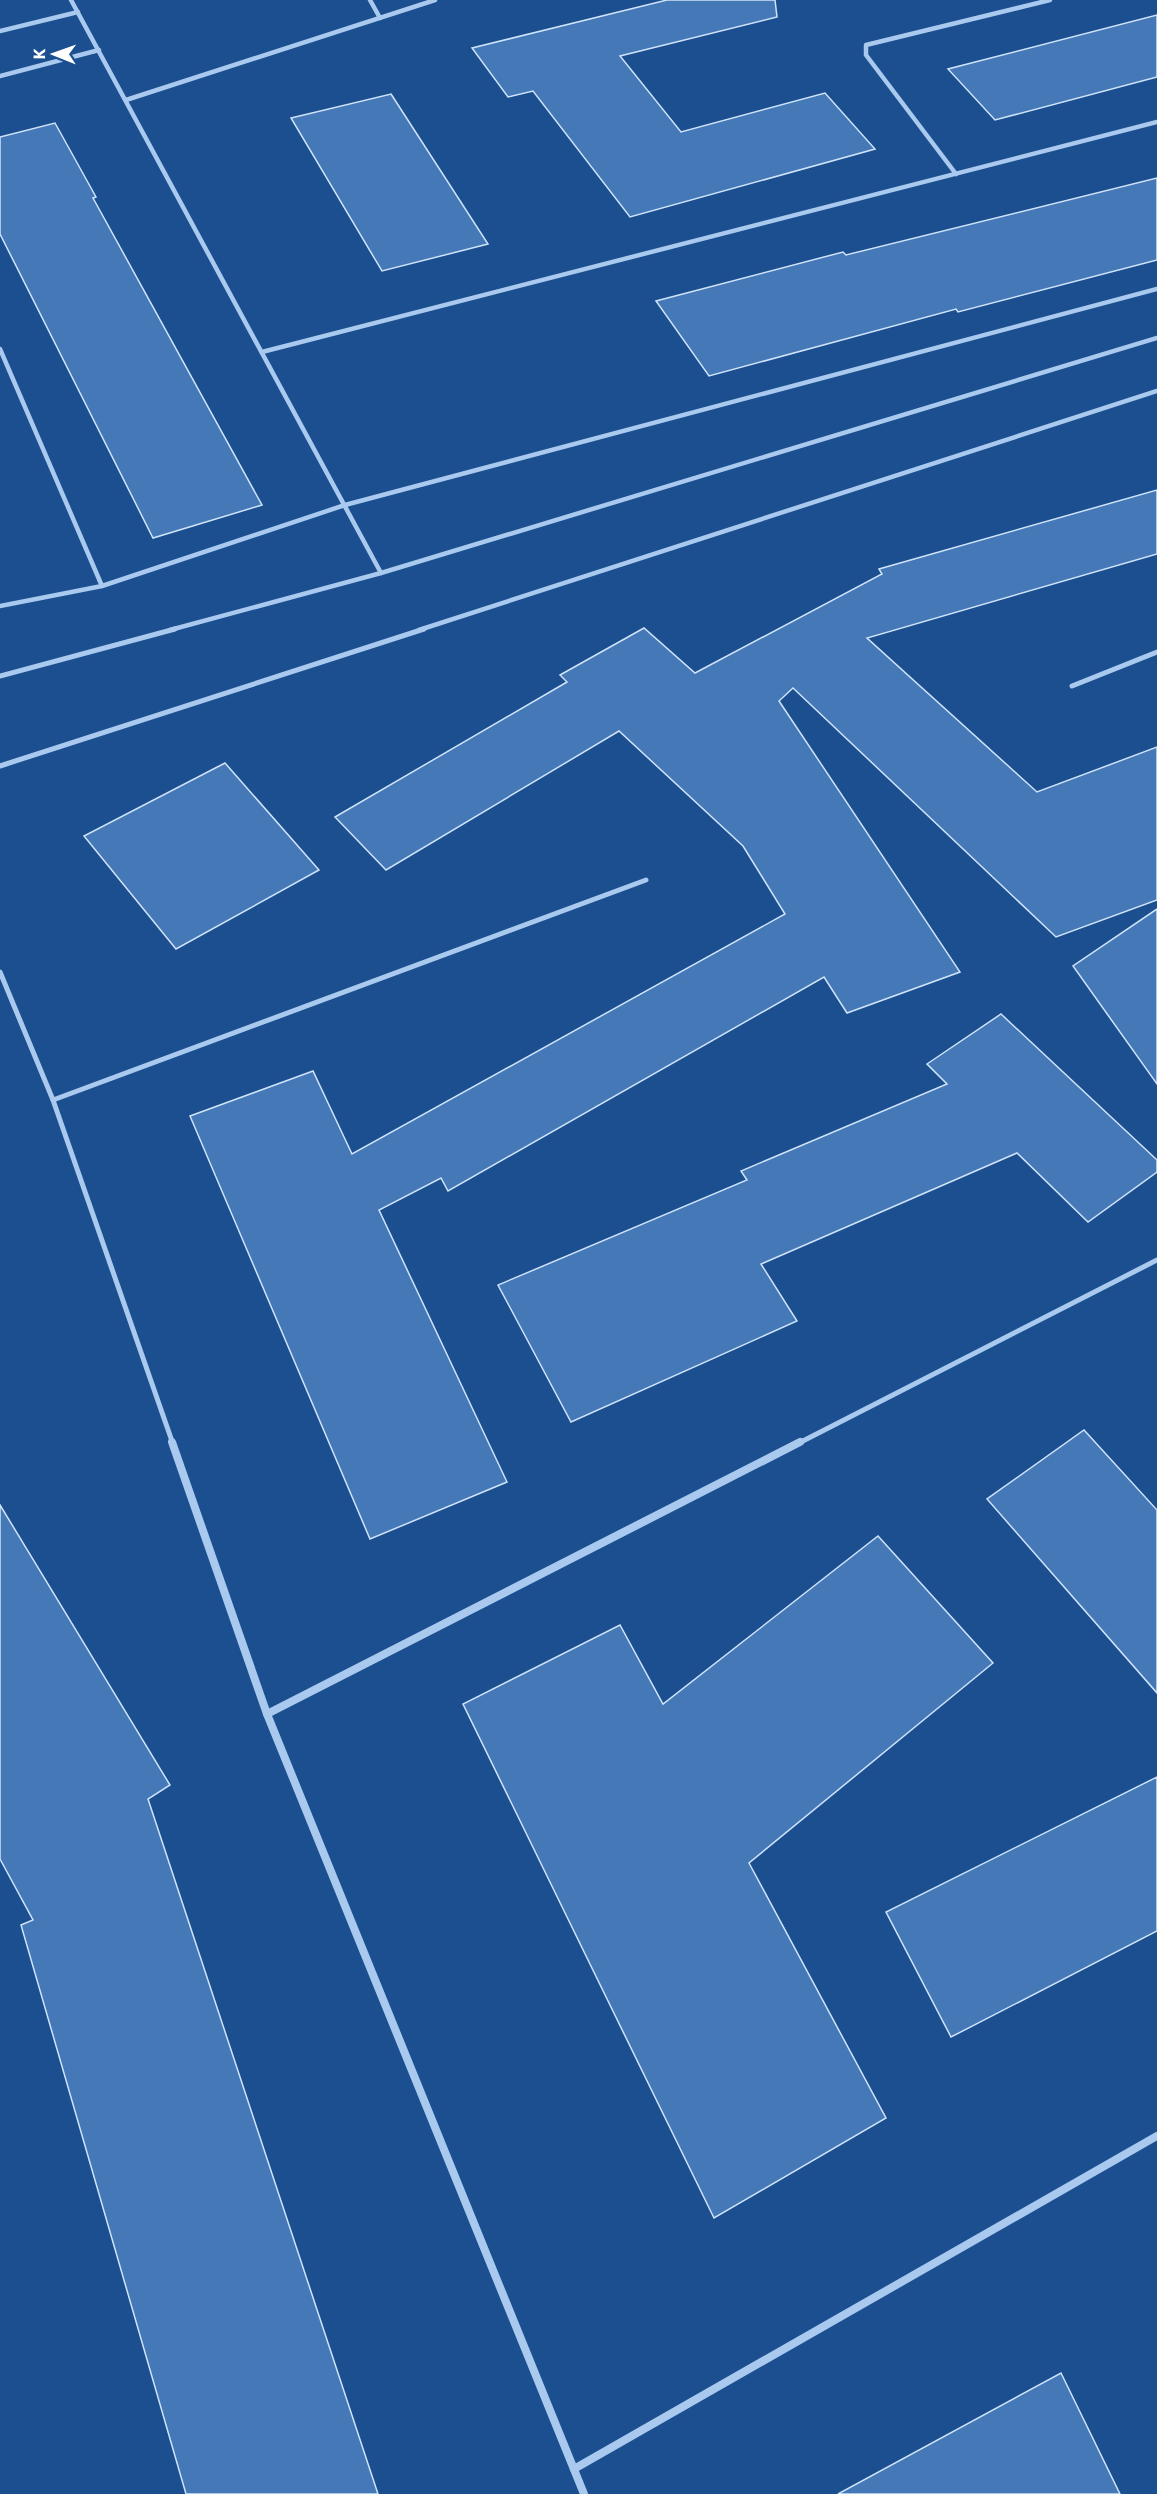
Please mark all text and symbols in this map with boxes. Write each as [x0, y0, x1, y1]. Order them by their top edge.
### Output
north arrow [24, 24, 84, 84]
text: K [29, 48, 48, 59]

